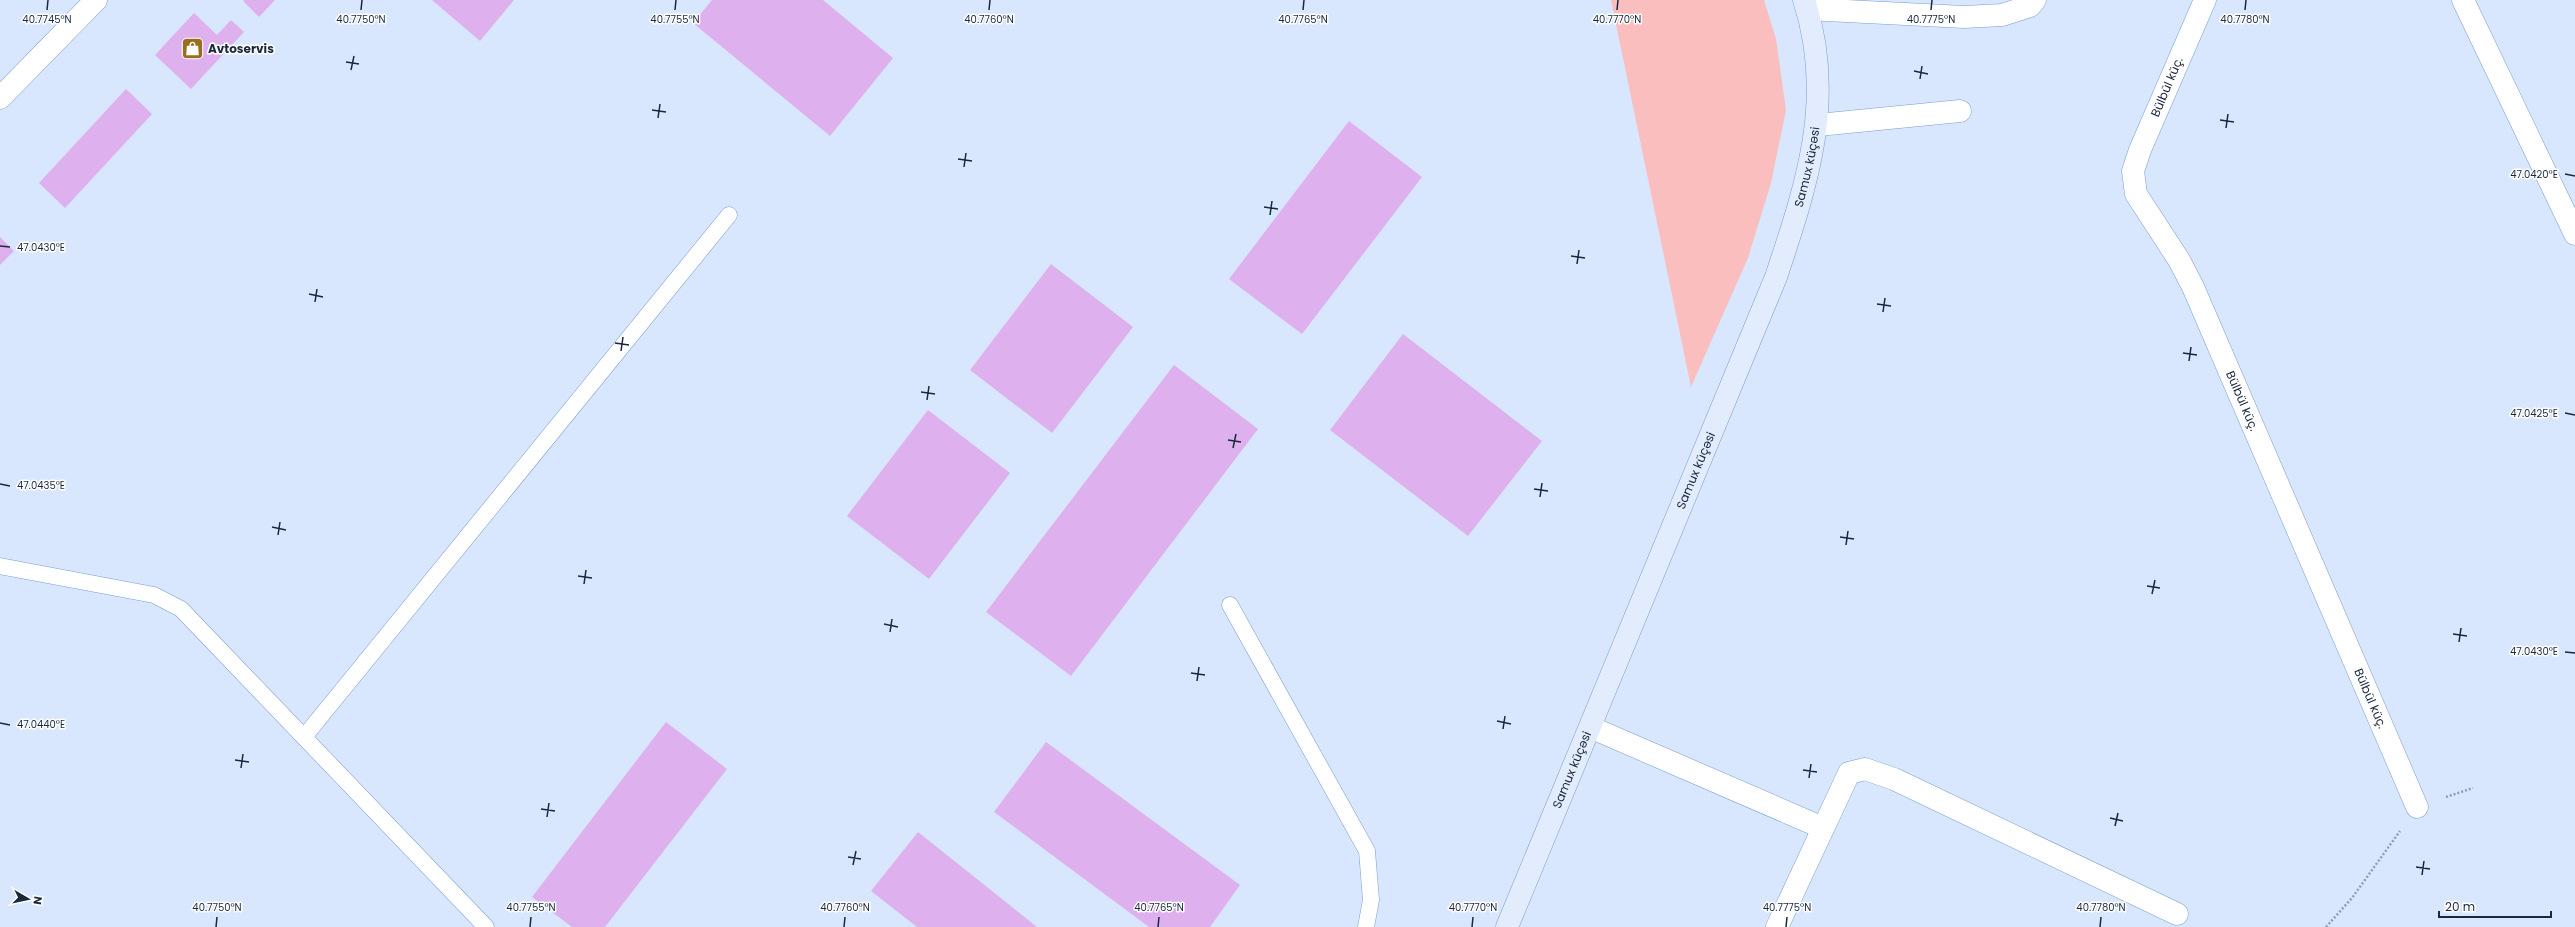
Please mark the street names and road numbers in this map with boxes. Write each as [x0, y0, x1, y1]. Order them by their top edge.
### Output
street label: Bülbül küç. [2146, 54, 2187, 119]
street label: Samux küçəsi [1790, 126, 1823, 209]
street label: Bülbül küç. [2222, 368, 2263, 433]
street label: Samux küçəsi [1672, 429, 1719, 512]
street label: Bülbül küç. [2350, 666, 2391, 731]
street label: Samux küçəsi [1548, 729, 1595, 811]

